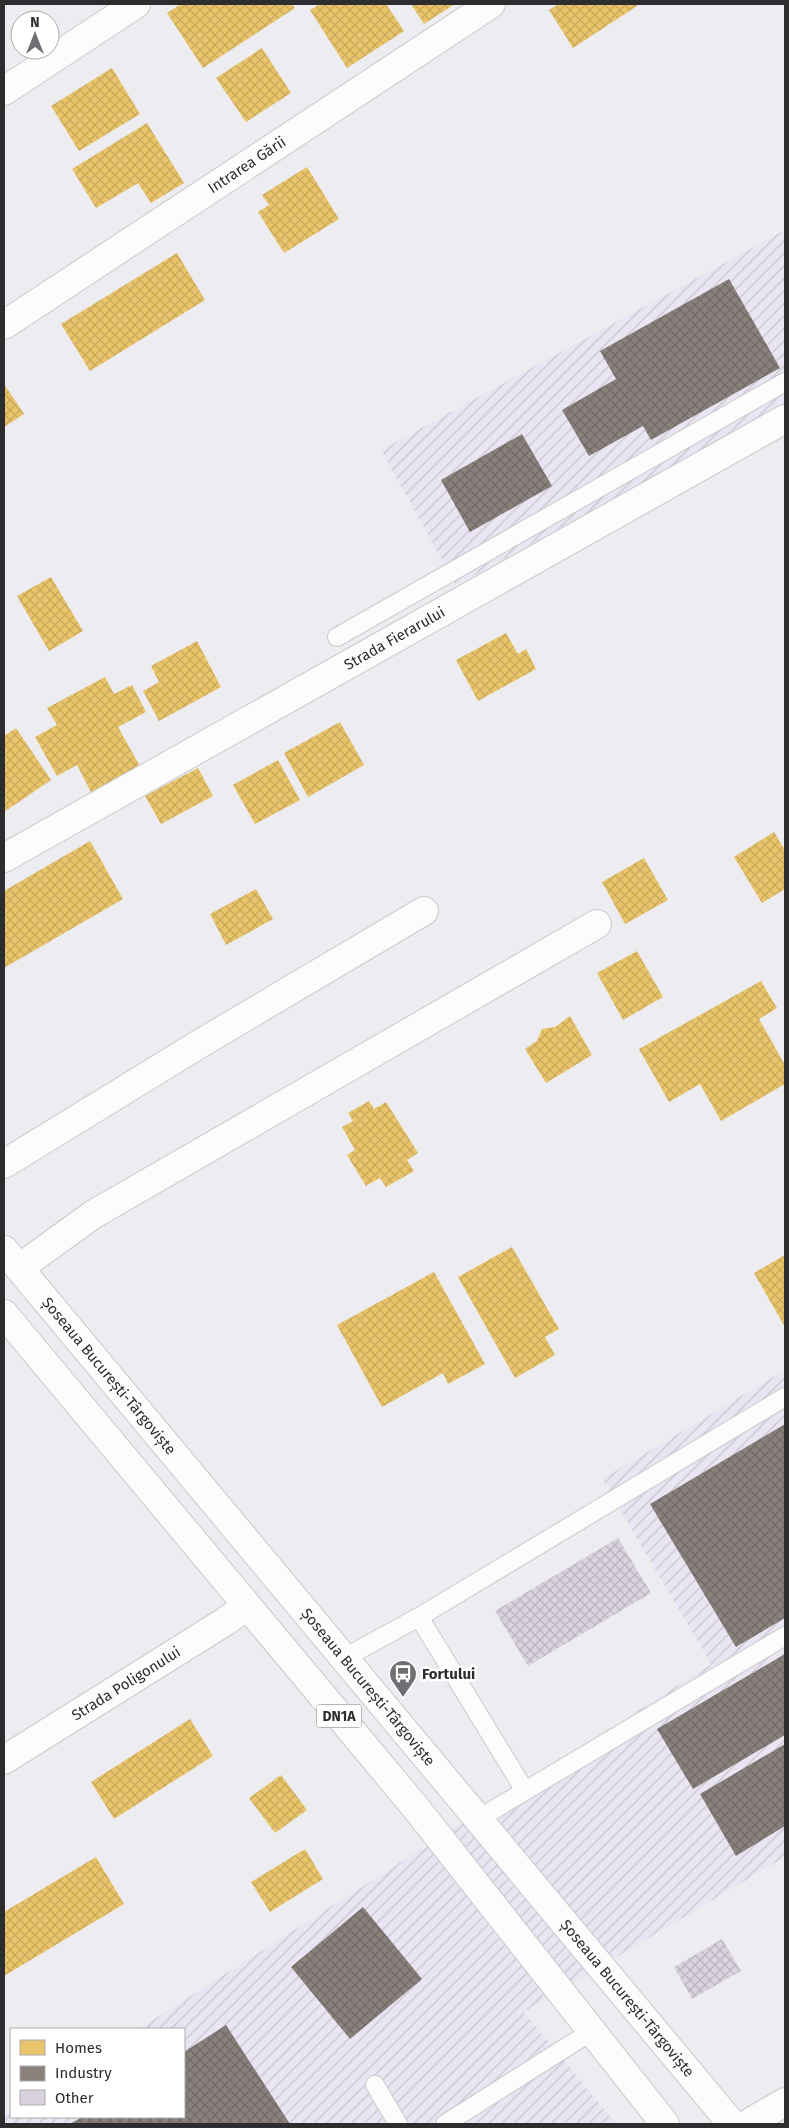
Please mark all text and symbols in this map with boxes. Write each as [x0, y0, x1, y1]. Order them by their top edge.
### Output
north arrow [10, 10, 60, 60]
text: N [30, 14, 40, 31]
street label: Intrarea Gării [205, 133, 289, 197]
street label: Strada Fierarului [341, 603, 448, 674]
street label: Șoseaua București-Târgoviște [38, 1294, 180, 1458]
street label: Șoseaua București-Târgoviște [297, 1605, 439, 1770]
street label: Strada Poligonului [68, 1643, 184, 1724]
bus stop icon: Fortului [388, 1659, 418, 1698]
place label: Fortului [422, 1665, 475, 1683]
road number: DN1A [316, 1704, 362, 1728]
street label: Șoseaua București-Târgoviște [556, 1916, 698, 2081]
legend [10, 2028, 185, 2118]
text: Homes [55, 2039, 102, 2057]
text: Industry [55, 2064, 112, 2082]
text: Other [55, 2089, 94, 2107]

